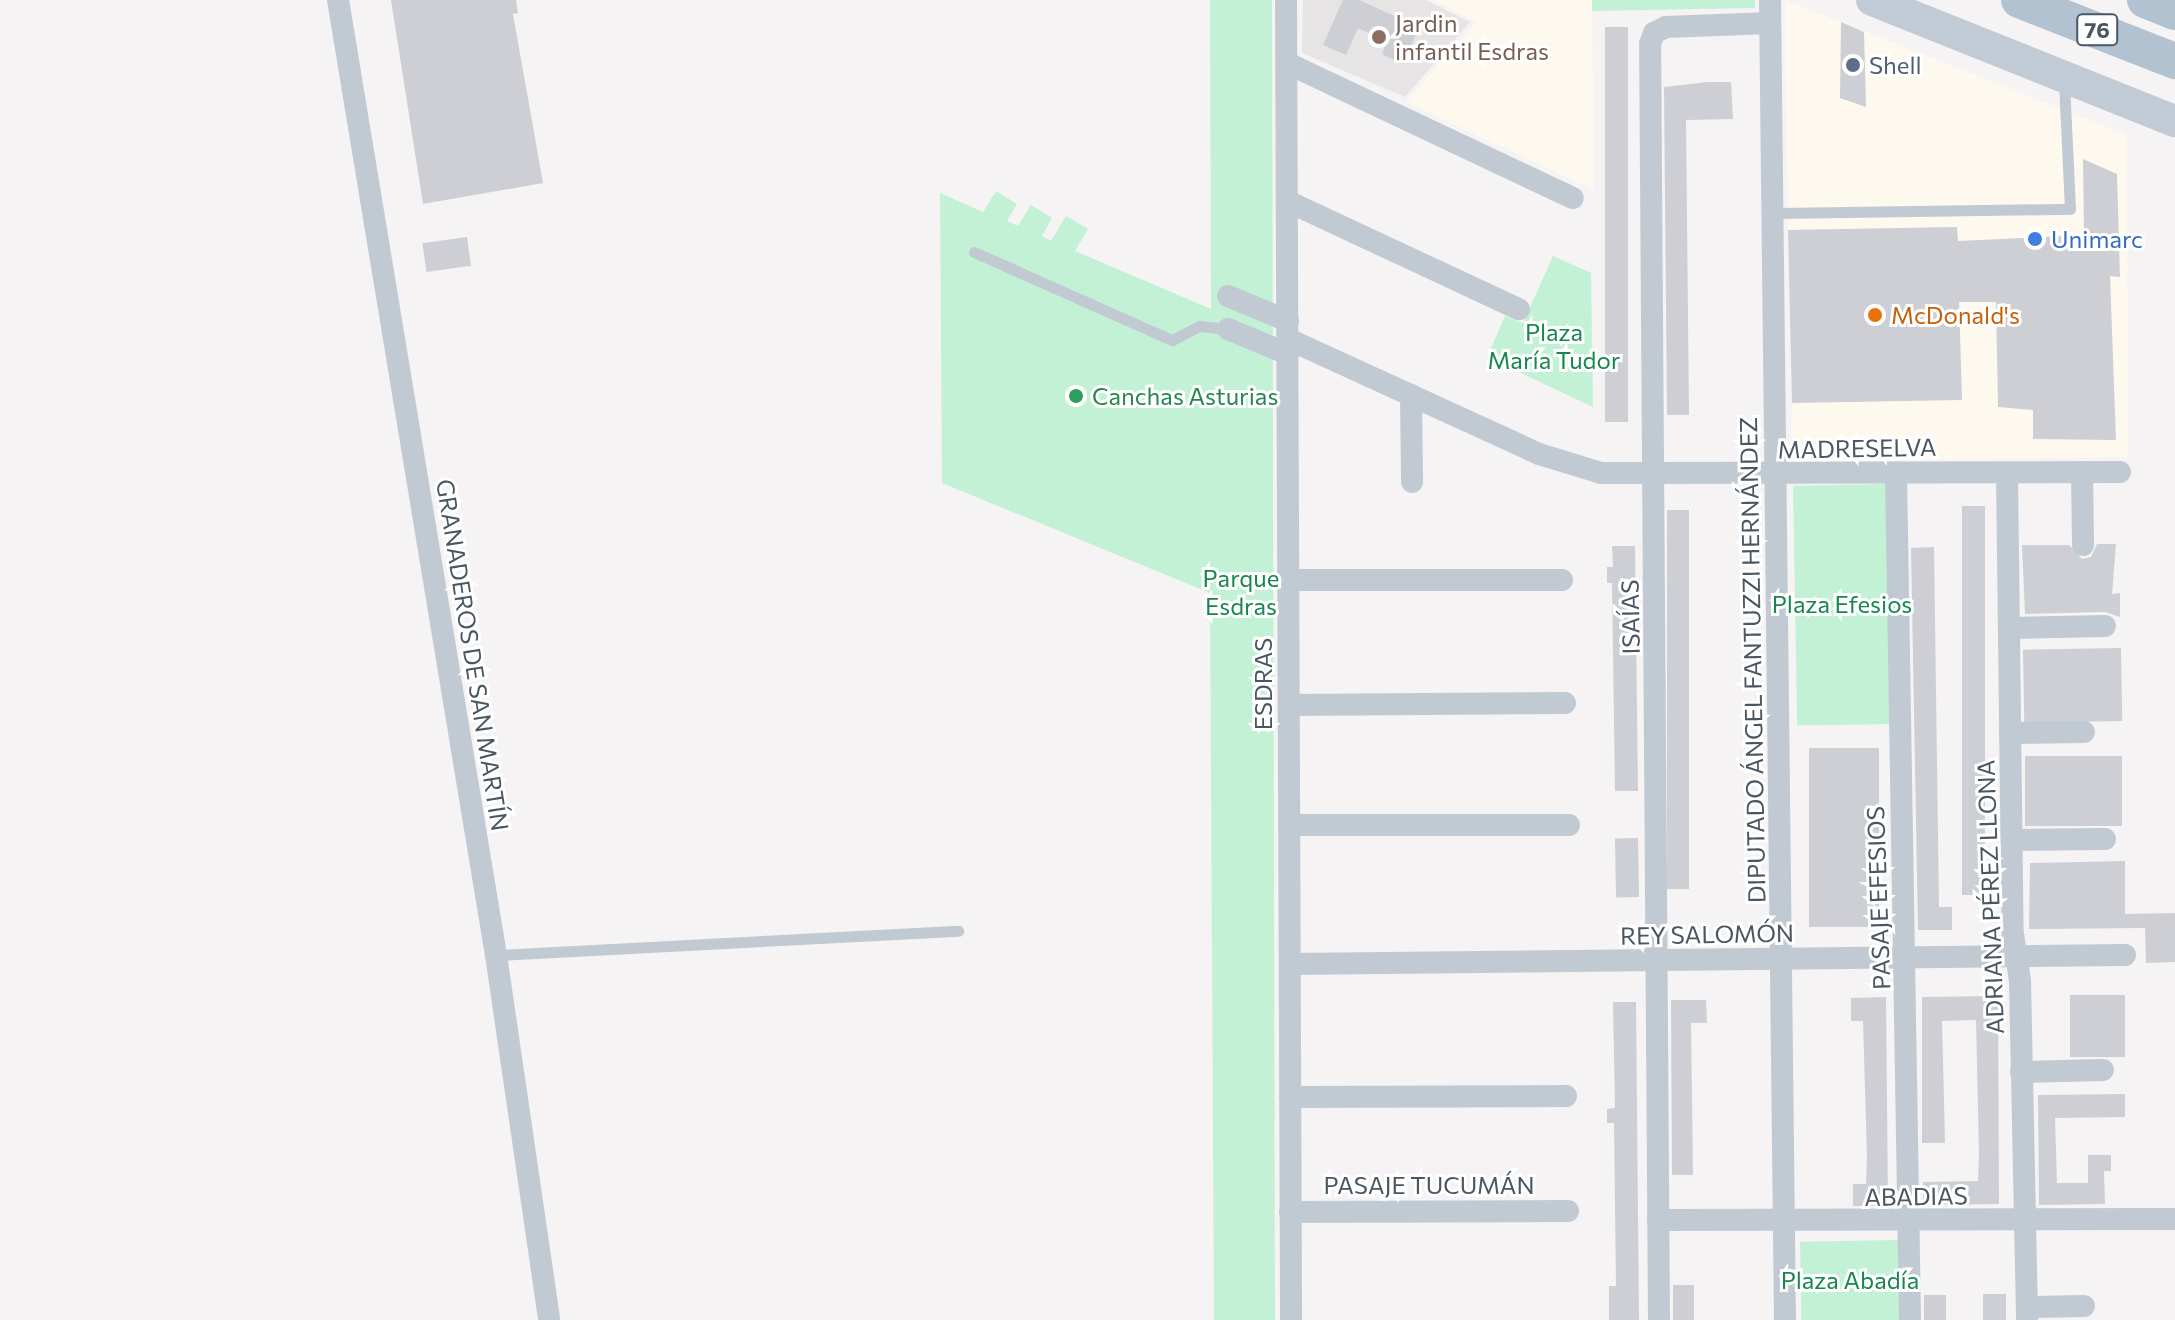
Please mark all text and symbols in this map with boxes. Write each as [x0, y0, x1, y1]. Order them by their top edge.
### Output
place label: Jardin infantil Esdras [1395, 9, 1549, 65]
road number: 76 [2075, 12, 2119, 48]
marker: Jardin infantil Esdras [1370, 28, 1388, 46]
place label: Shell [1869, 51, 1922, 79]
marker: Shell [1844, 56, 1862, 74]
place label: Unimarc [2051, 225, 2143, 253]
marker: Unimarc [2026, 230, 2044, 248]
place label: McDonald's [1891, 301, 2020, 329]
marker: McDonald's [1866, 306, 1884, 324]
park label: Plaza María Tudor [1488, 318, 1620, 374]
place label: Canchas Asturias [1092, 382, 1278, 410]
marker: Canchas Asturias [1067, 387, 1085, 405]
street label: DIPUTADO ÁNGEL FANTUZZI HERNÁNDEZ [1733, 417, 1771, 903]
street label: MADRESELVA [1777, 432, 1937, 464]
street label: GRANADEROS DE SAN MARTÍN [431, 477, 515, 833]
park label: Parque Esdras [1203, 564, 1279, 620]
street label: ISAÍAS [1615, 579, 1645, 655]
park label: Plaza Efesios [1772, 590, 1912, 618]
street label: ESDRAS [1249, 638, 1277, 730]
street label: ADRIANA PÉREZ LLONA [1971, 759, 2009, 1035]
street label: PASAJE EFESIOS [1860, 806, 1896, 990]
street label: REY SALOMÓN [1620, 918, 1794, 950]
street label: PASAJE TUCUMÁN [1323, 1171, 1535, 1199]
street label: ABADIAS [1864, 1181, 1968, 1211]
park label: Plaza Abadía [1781, 1266, 1919, 1294]

